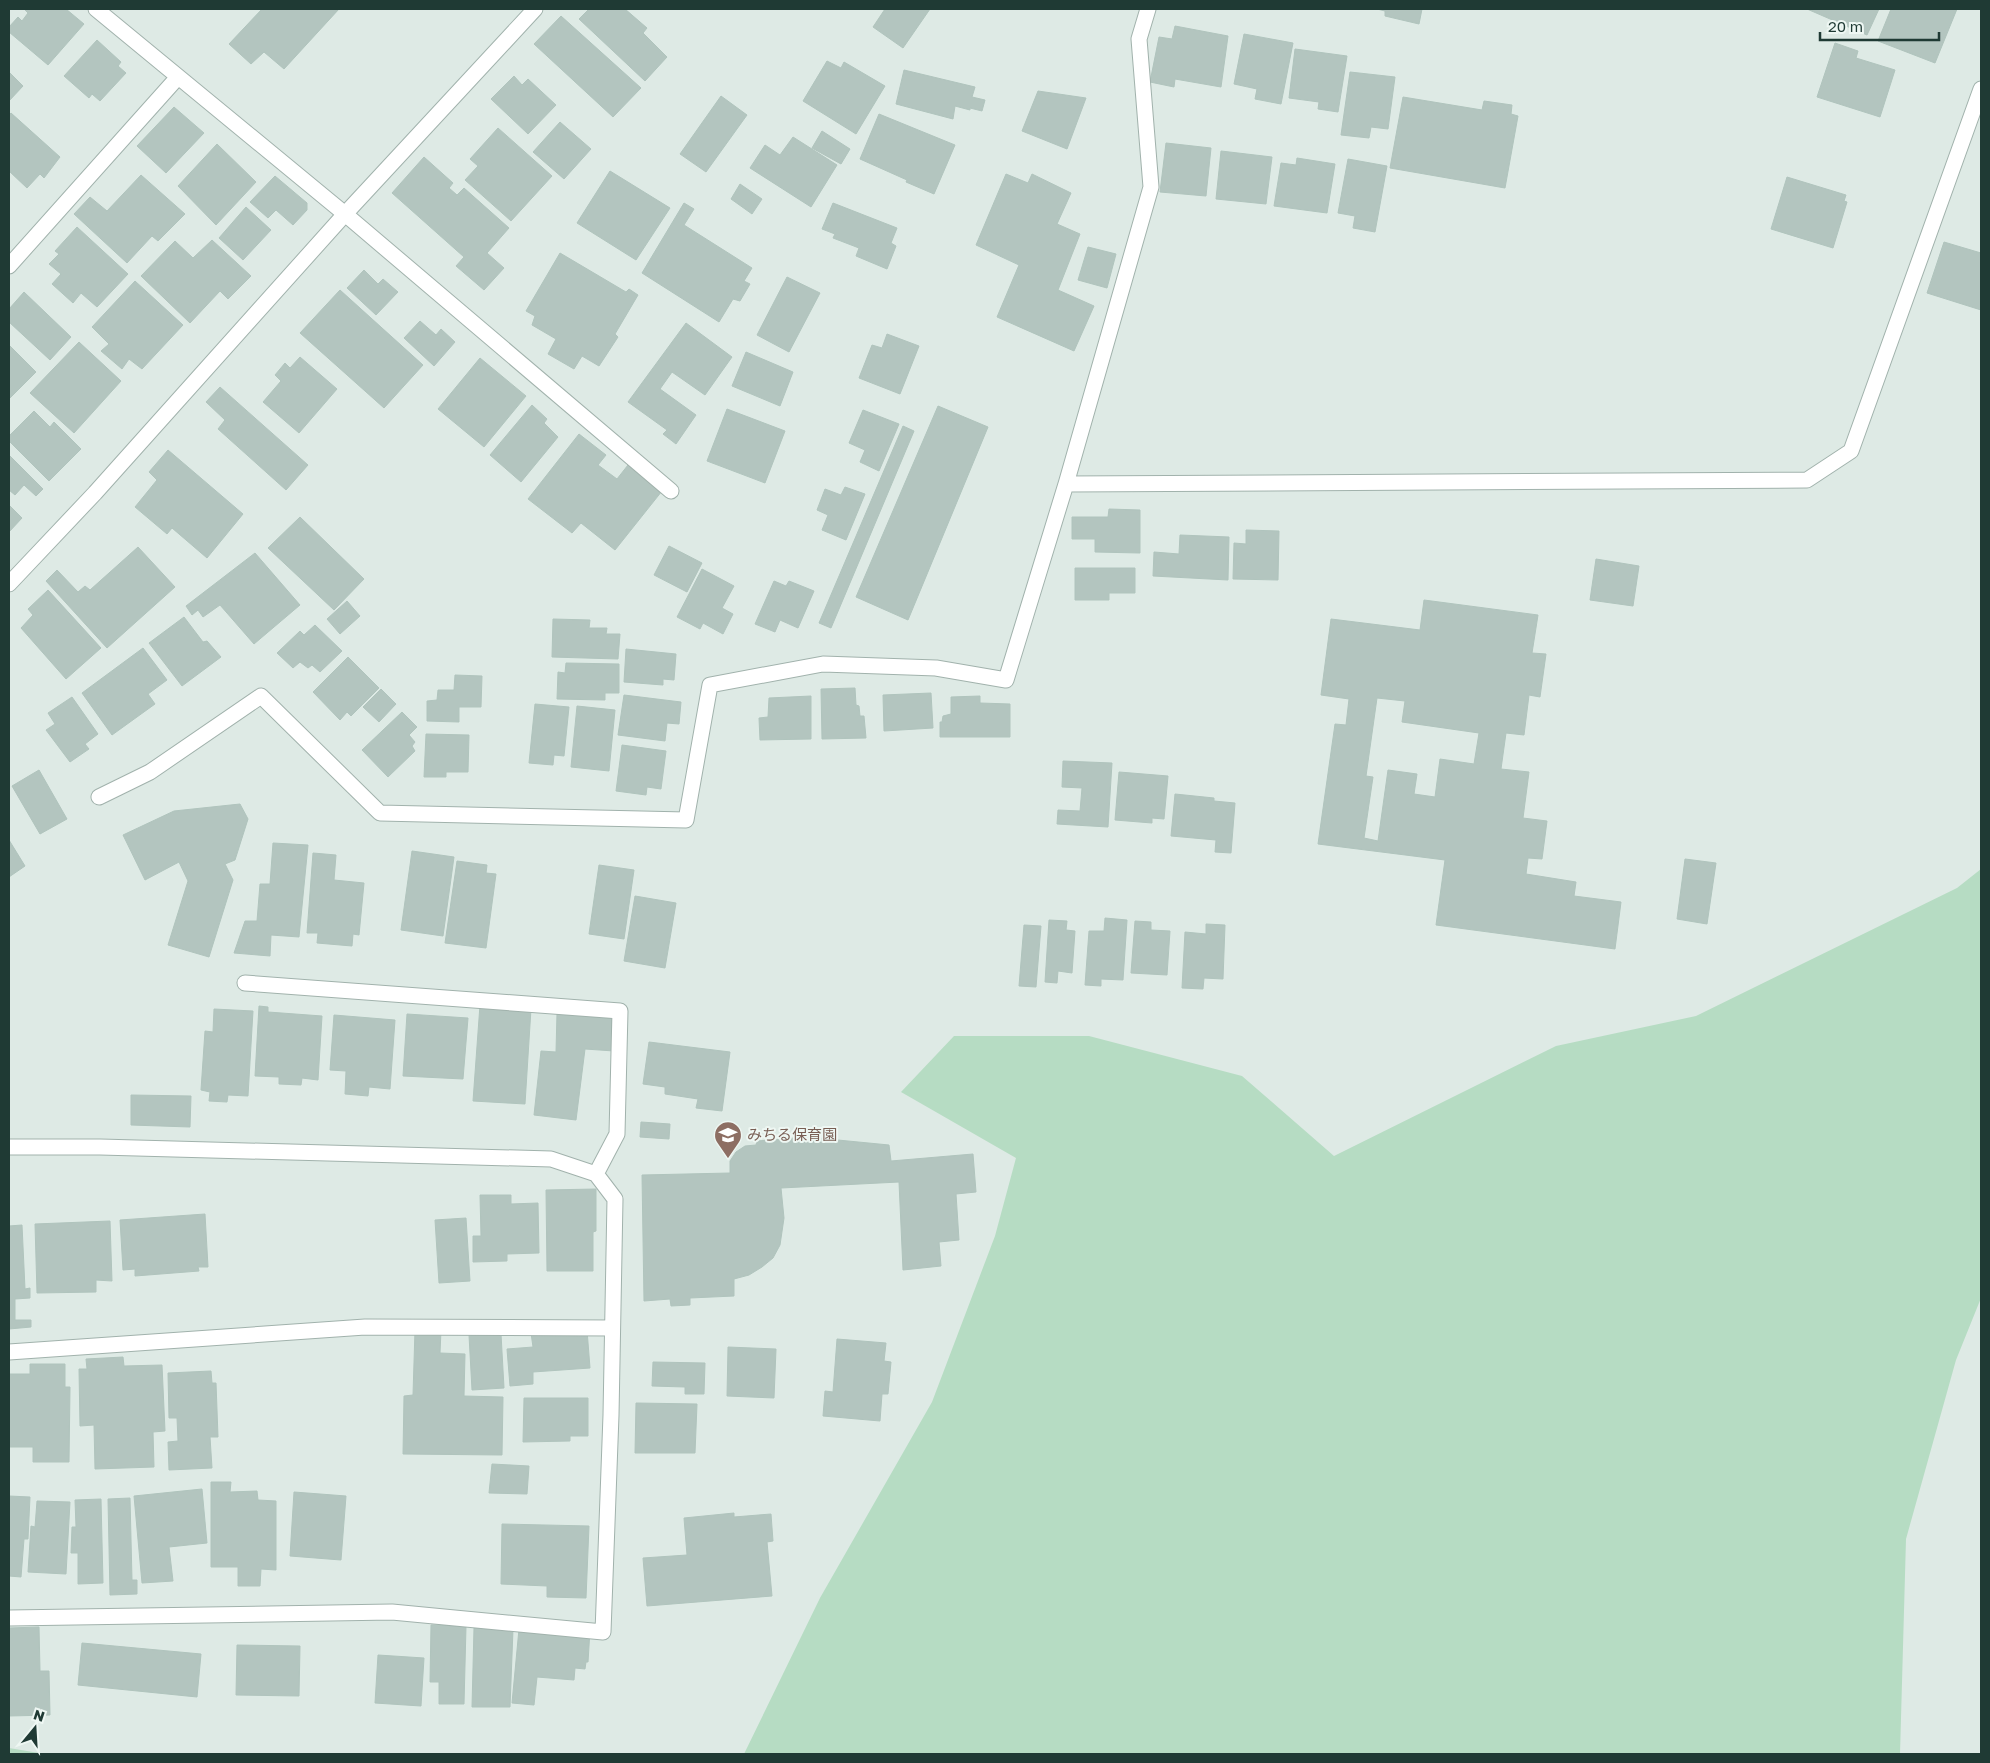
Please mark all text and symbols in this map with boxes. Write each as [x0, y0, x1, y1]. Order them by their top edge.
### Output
scale bar [1820, 10, 1939, 42]
text: 20 m [1828, 17, 1863, 35]
school or university icon: みちる保育園 [713, 1120, 743, 1159]
place label: みちる保育園 [747, 1125, 837, 1143]
north arrow [10, 1703, 60, 1753]
text: N [31, 1705, 47, 1725]

